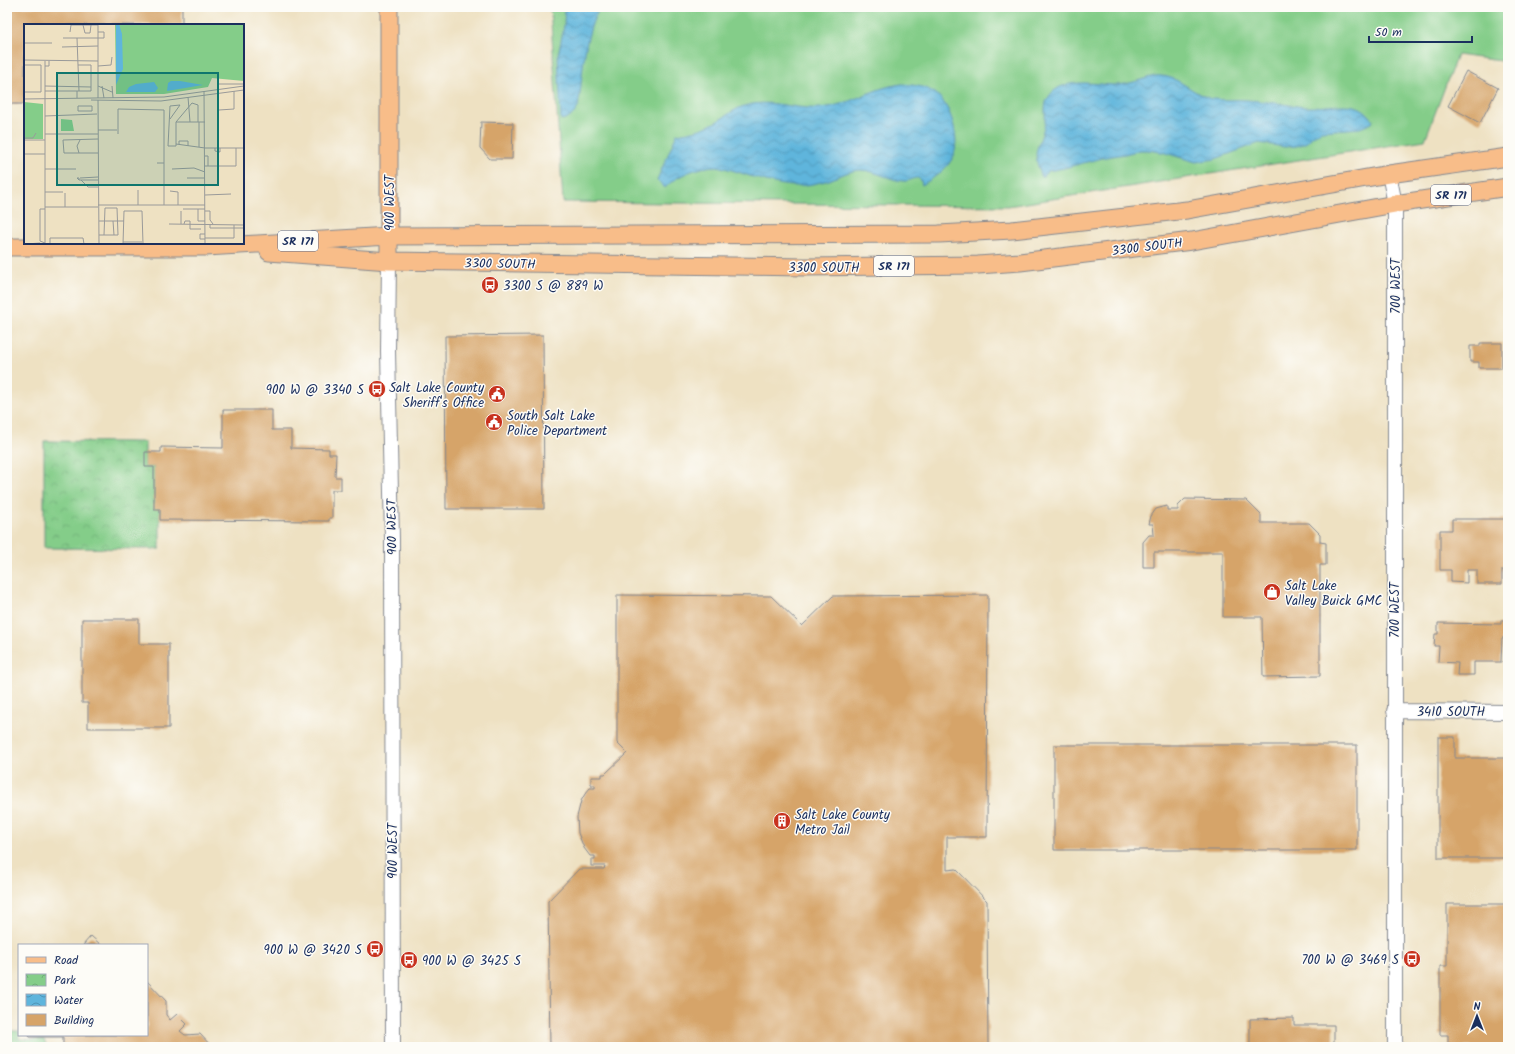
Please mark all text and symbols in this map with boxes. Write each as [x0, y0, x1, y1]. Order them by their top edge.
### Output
scale bar [1369, 18, 1472, 44]
text: 50 m [1375, 23, 1402, 42]
inset map [24, 24, 244, 244]
street label: 900 WEST [380, 174, 401, 231]
road number: SR 171 [1431, 185, 1471, 205]
road number: SR 171 [278, 231, 318, 251]
street label: 3300 SOUTH [1110, 233, 1184, 262]
street label: 3300 SOUTH [464, 253, 536, 276]
road number: SR 171 [874, 256, 914, 276]
street label: 700 WEST [1386, 257, 1407, 314]
street label: 3300 SOUTH [788, 258, 860, 279]
bus stop icon: 3300 S @ 889 W [480, 275, 500, 295]
place label: 3300 S @ 889 W [503, 276, 603, 297]
place label: Salt Lake County Sheriff's Office [389, 378, 485, 414]
bus stop icon: 900 W @ 3340 S [367, 379, 387, 399]
place label: 900 W @ 3340 S [266, 380, 364, 401]
public building icon: Salt Lake County Sheriff's Office [487, 384, 507, 404]
place label: South Salt Lake Police Department [507, 406, 608, 442]
public building icon: South Salt Lake Police Department [484, 412, 504, 432]
street label: 900 WEST [381, 498, 403, 555]
place label: Salt Lake Valley Buick GMC [1285, 576, 1382, 612]
street label: 700 WEST [1385, 581, 1406, 638]
shop icon: Salt Lake Valley Buick GMC [1262, 582, 1282, 602]
street label: 3410 SOUTH [1417, 702, 1486, 723]
place label: Salt Lake County Metro Jail [795, 805, 891, 841]
building icon: Salt Lake County Metro Jail [772, 811, 792, 831]
street label: 900 WEST [383, 822, 404, 879]
bus stop icon: 900 W @ 3420 S [365, 939, 385, 959]
place label: 900 W @ 3420 S [264, 940, 362, 961]
legend [18, 944, 148, 1036]
bus stop icon: 700 W @ 3469 S [1402, 949, 1422, 969]
bus stop icon: 900 W @ 3425 S [399, 950, 419, 970]
place label: 700 W @ 3469 S [1301, 950, 1399, 971]
text: Road [54, 951, 79, 970]
place label: 900 W @ 3425 S [422, 951, 521, 972]
text: Park [54, 971, 76, 990]
text: Water [54, 991, 84, 1010]
north arrow [1457, 996, 1497, 1036]
text: N [1474, 998, 1481, 1016]
text: Building [54, 1011, 94, 1030]

